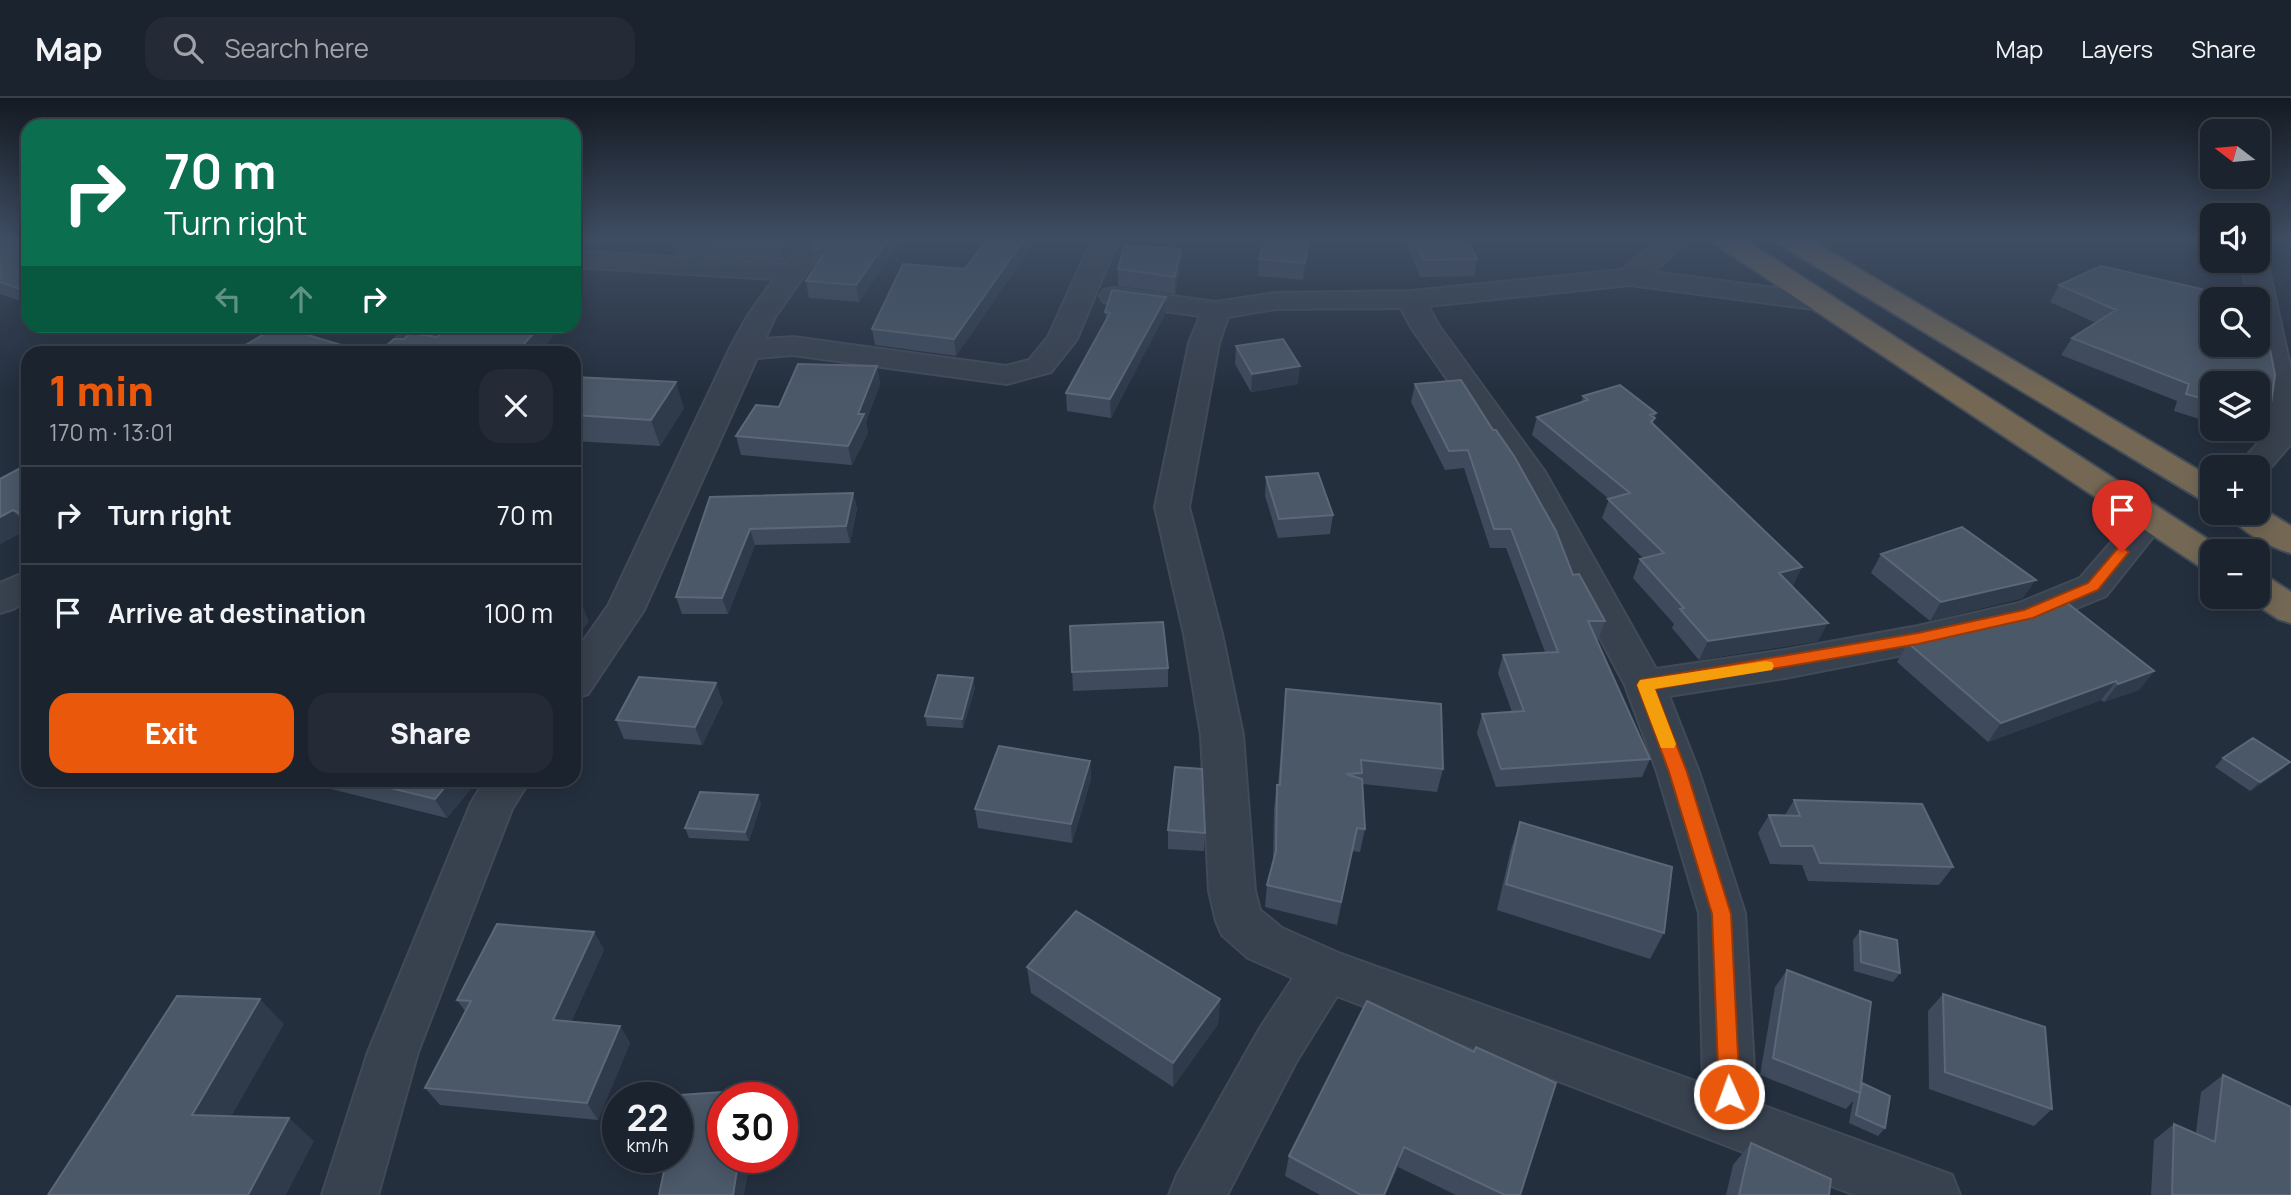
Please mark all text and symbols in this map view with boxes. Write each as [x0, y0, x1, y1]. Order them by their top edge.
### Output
search box [145, 17, 635, 80]
text: Map [35, 26, 103, 71]
icon: search [169, 29, 207, 67]
text: Search here [225, 30, 369, 66]
text: Map [1996, 32, 2043, 65]
text: Layers [2081, 32, 2153, 65]
text: Share [2191, 32, 2256, 65]
north arrow [2200, 119, 2270, 189]
map controls [2200, 119, 2270, 609]
text: 70 m [164, 137, 276, 204]
icon: right [49, 147, 140, 238]
text: Turn right [164, 201, 307, 245]
button: sound [2200, 203, 2270, 273]
icon: left [209, 280, 247, 318]
icon: ahead [282, 280, 320, 318]
icon: right [355, 280, 393, 318]
button: search [2200, 287, 2270, 357]
text: 1 min [49, 361, 154, 419]
button: close [479, 369, 553, 443]
button: layers [2200, 371, 2270, 441]
text: 170 m · 13:01 [49, 416, 174, 448]
button: + [2200, 455, 2270, 525]
pin [2092, 480, 2152, 552]
icon: arrive [2103, 491, 2141, 529]
icon: right [49, 496, 87, 534]
text: Turn right [108, 497, 232, 533]
text: 70 m [497, 497, 553, 533]
button: − [2200, 539, 2270, 609]
icon: arrive [49, 594, 87, 632]
text: Arrive at destination [108, 595, 366, 631]
text: 100 m [484, 595, 553, 631]
button: Exit [49, 693, 294, 773]
button: Share [308, 693, 553, 773]
position arrow [1692, 1057, 1766, 1131]
speed limit sign: 30 [707, 1082, 798, 1173]
text: 22 [627, 1094, 668, 1142]
text: km/h [627, 1133, 668, 1157]

